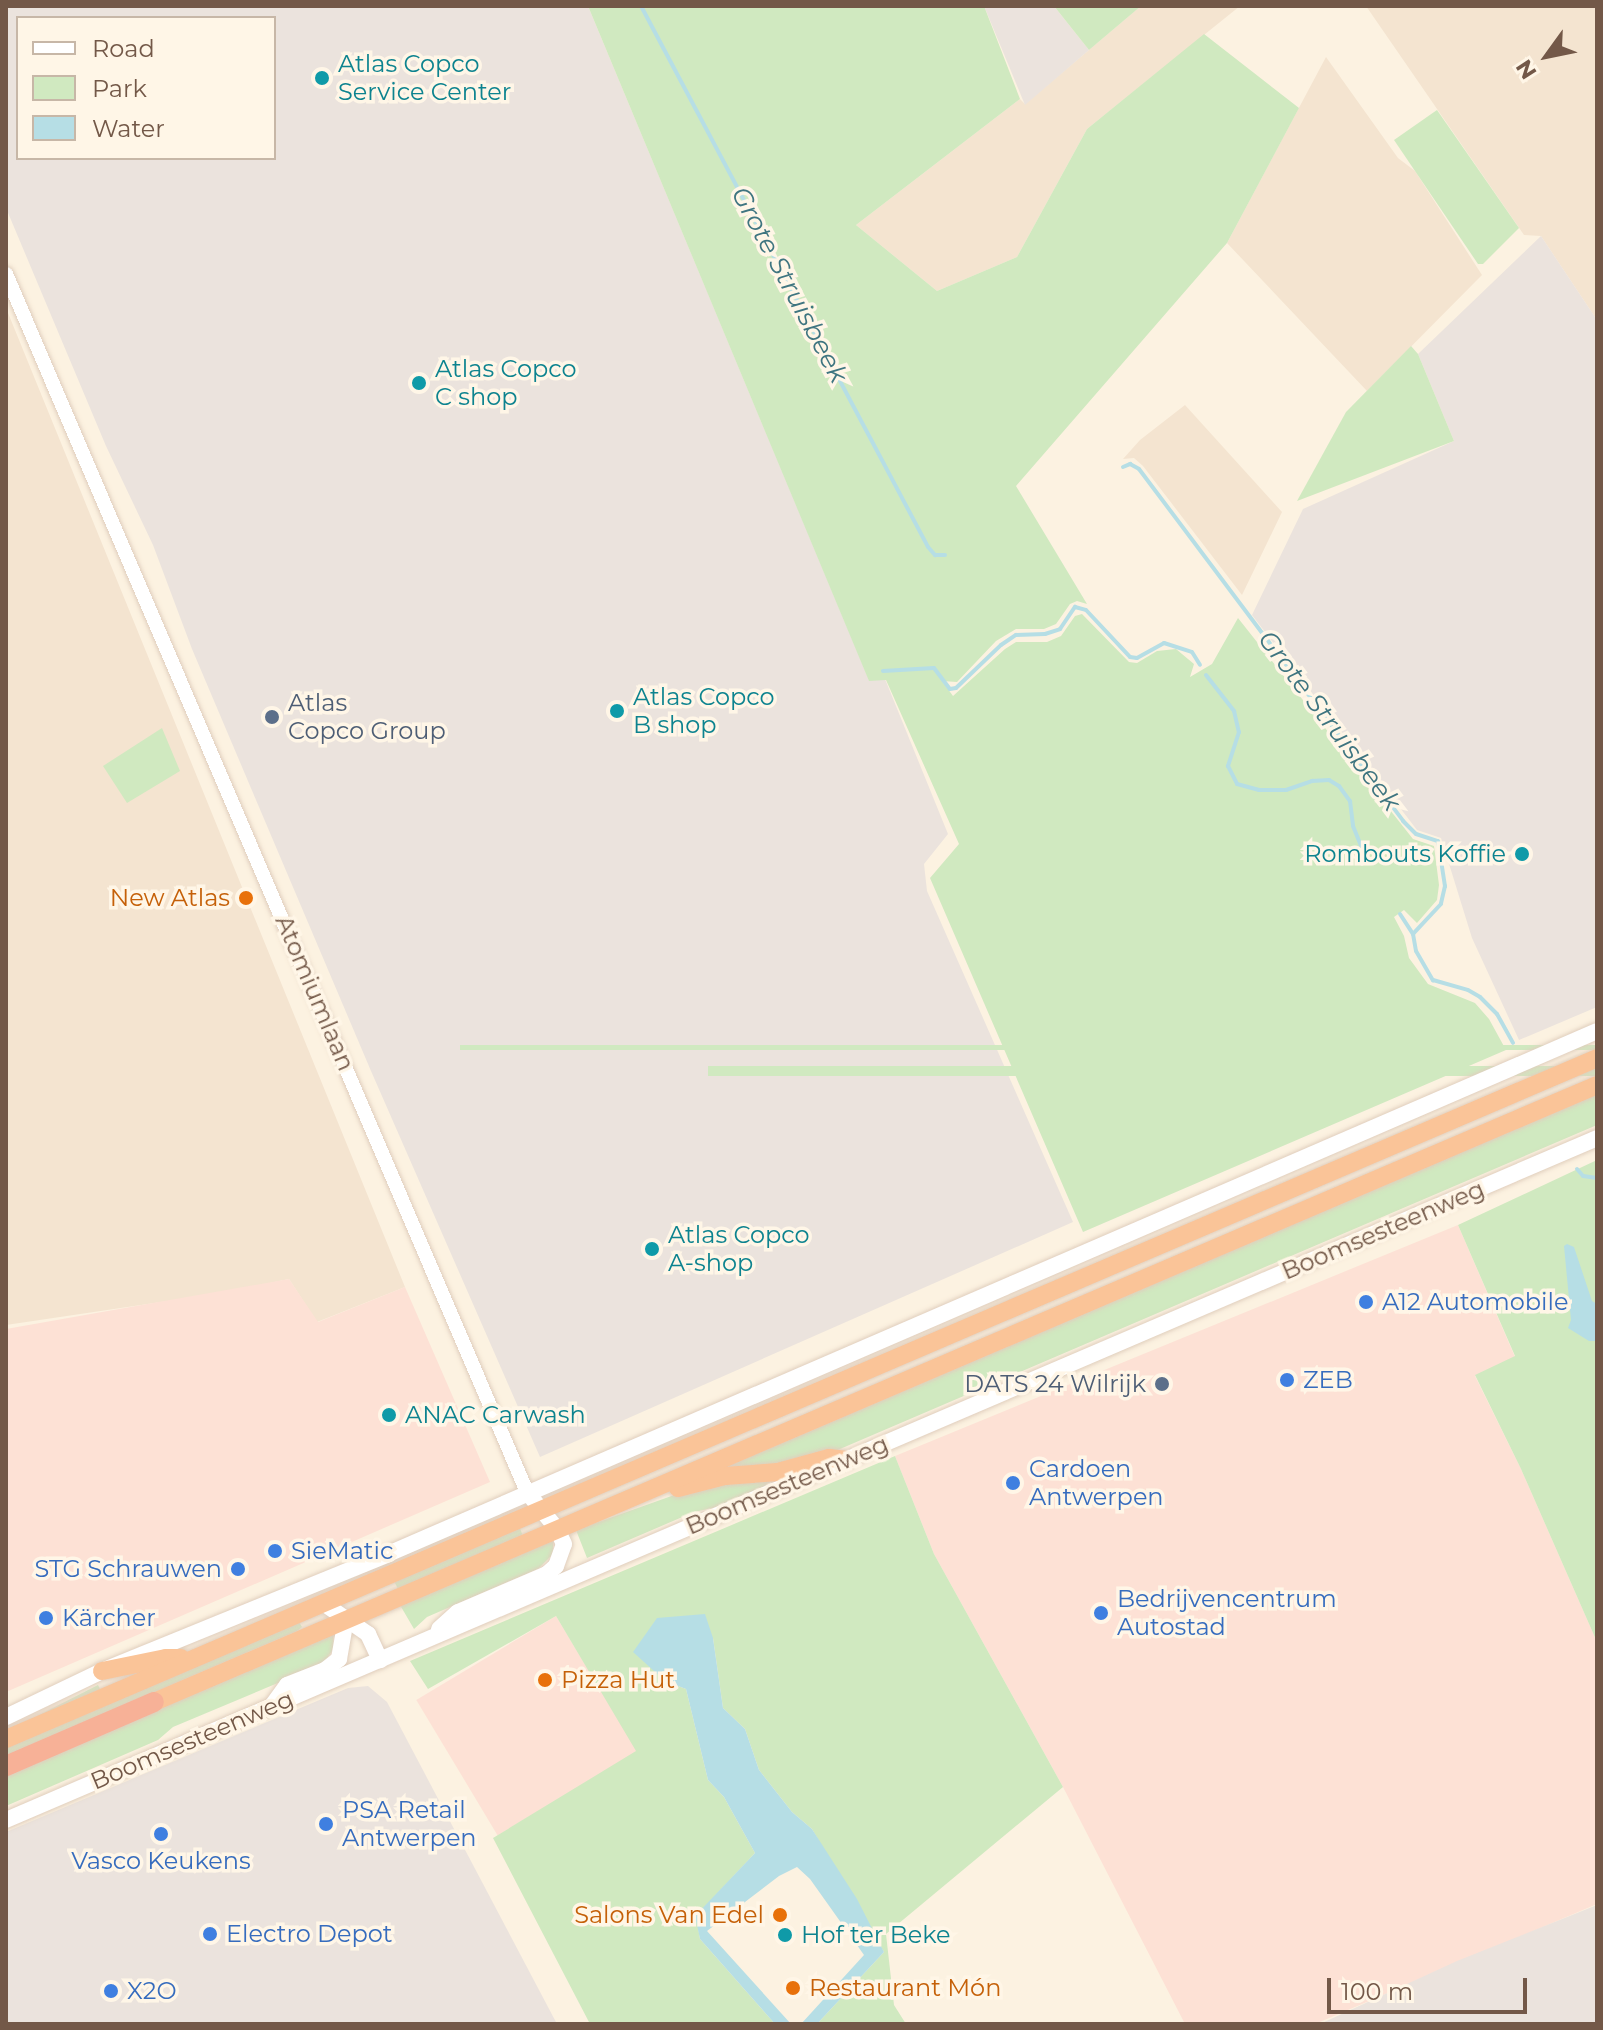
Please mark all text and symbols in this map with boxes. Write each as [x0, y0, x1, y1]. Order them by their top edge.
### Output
legend [16, 16, 276, 160]
north arrow [1507, 16, 1587, 96]
text: Road [92, 34, 155, 63]
place label: Atlas Copco Service Center [338, 50, 511, 106]
text: N [1510, 55, 1543, 84]
marker: Atlas Copco Service Center [313, 69, 331, 87]
text: Park [92, 74, 147, 103]
text: Water [92, 114, 165, 143]
water label: Grote Struisbeek [724, 182, 854, 388]
place label: Atlas Copco C shop [435, 355, 577, 411]
marker: Atlas Copco C shop [410, 374, 428, 392]
water label: Grote Struisbeek [1251, 625, 1407, 817]
place label: Atlas Copco B shop [633, 683, 775, 739]
place label: Atlas Copco Group [288, 689, 446, 745]
marker: Atlas Copco B shop [608, 702, 626, 720]
marker: Atlas Copco Group [263, 708, 281, 726]
place label: Rombouts Koffie [1304, 840, 1506, 868]
marker: Rombouts Koffie [1513, 845, 1531, 863]
place label: New Atlas [110, 884, 230, 912]
marker: New Atlas [237, 889, 255, 907]
street label: Atomiumlaan [269, 911, 361, 1075]
street label: Boomsesteenweg [1277, 1174, 1489, 1286]
place label: Atlas Copco A-shop [668, 1221, 810, 1277]
marker: Atlas Copco A-shop [643, 1240, 661, 1258]
place label: A12 Automobile [1382, 1288, 1568, 1316]
marker: A12 Automobile [1357, 1293, 1375, 1311]
place label: ZEB [1303, 1366, 1353, 1394]
place label: DATS 24 Wilrijk [964, 1370, 1146, 1398]
marker: ZEB [1278, 1371, 1296, 1389]
marker: DATS 24 Wilrijk [1153, 1375, 1171, 1393]
place label: ANAC Carwash [405, 1401, 586, 1429]
marker: ANAC Carwash [380, 1406, 398, 1424]
street label: Boomsesteenweg [681, 1429, 893, 1541]
place label: Cardoen Antwerpen [1029, 1455, 1164, 1511]
marker: Cardoen Antwerpen [1004, 1474, 1022, 1492]
place label: SieMatic [291, 1537, 394, 1565]
marker: SieMatic [266, 1542, 284, 1560]
place label: STG Schrauwen [34, 1555, 222, 1583]
marker: STG Schrauwen [229, 1560, 247, 1578]
place label: Bedrijvencentrum Autostad [1117, 1585, 1337, 1641]
place label: Kärcher [62, 1604, 156, 1632]
marker: Bedrijvencentrum Autostad [1092, 1604, 1110, 1622]
marker: Kärcher [37, 1609, 55, 1627]
place label: Pizza Hut [561, 1666, 675, 1694]
marker: Pizza Hut [536, 1671, 554, 1689]
street label: Boomsesteenweg [86, 1684, 298, 1796]
place label: PSA Retail Antwerpen [342, 1796, 477, 1852]
marker: PSA Retail Antwerpen [317, 1815, 335, 1833]
marker: Vasco Keukens [152, 1825, 170, 1843]
place label: Vasco Keukens [71, 1847, 251, 1875]
place label: Salons Van Edel [574, 1901, 764, 1929]
marker: Salons Van Edel [771, 1906, 789, 1924]
place label: Electro Depot [226, 1920, 392, 1948]
place label: Hof ter Beke [801, 1921, 951, 1949]
marker: Electro Depot [201, 1925, 219, 1943]
marker: Hof ter Beke [776, 1926, 794, 1944]
scale bar [1331, 1962, 1531, 2012]
place label: Restaurant Món [809, 1974, 1001, 2002]
place label: X2O [127, 1977, 177, 2005]
text: 100 m [1341, 1977, 1413, 2006]
marker: Restaurant Món [784, 1979, 802, 1997]
marker: X2O [102, 1982, 120, 2000]

